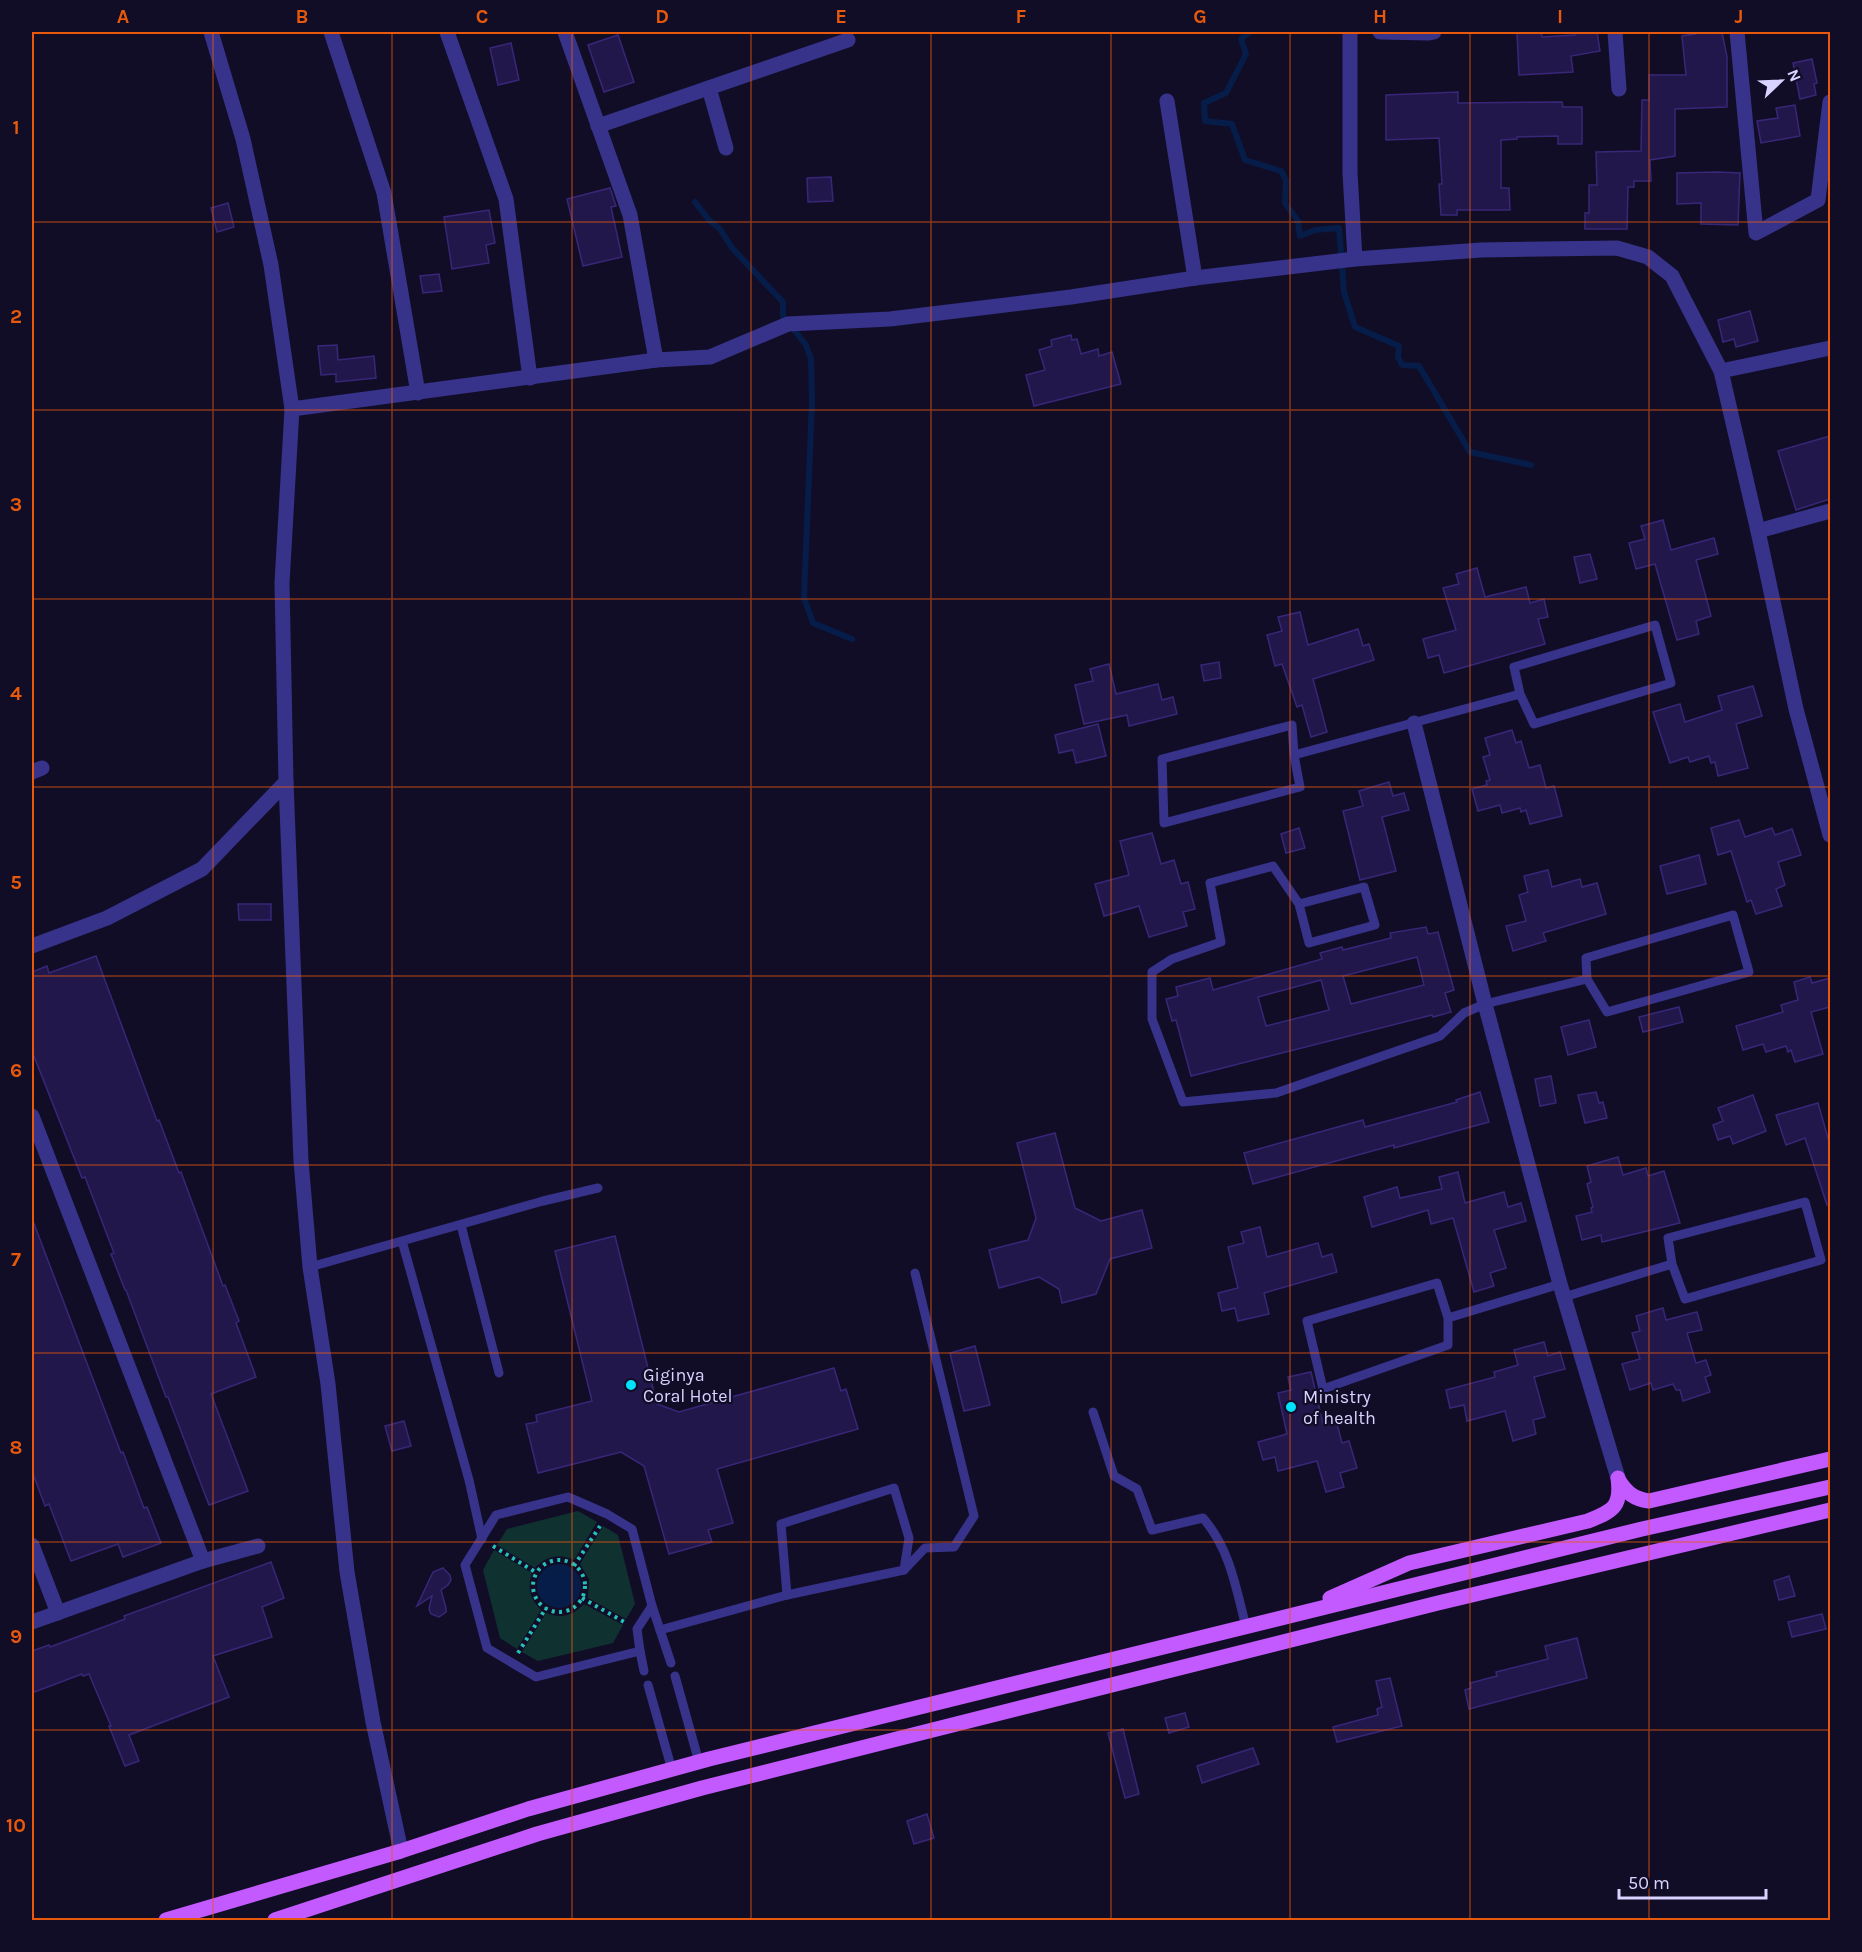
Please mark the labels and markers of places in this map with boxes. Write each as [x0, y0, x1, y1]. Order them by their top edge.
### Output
place label: Giginya Coral Hotel [643, 1364, 733, 1407]
marker: Giginya Coral Hotel [624, 1378, 638, 1392]
place label: Ministry of health [1303, 1386, 1376, 1429]
marker: Ministry of health [1284, 1400, 1298, 1414]

